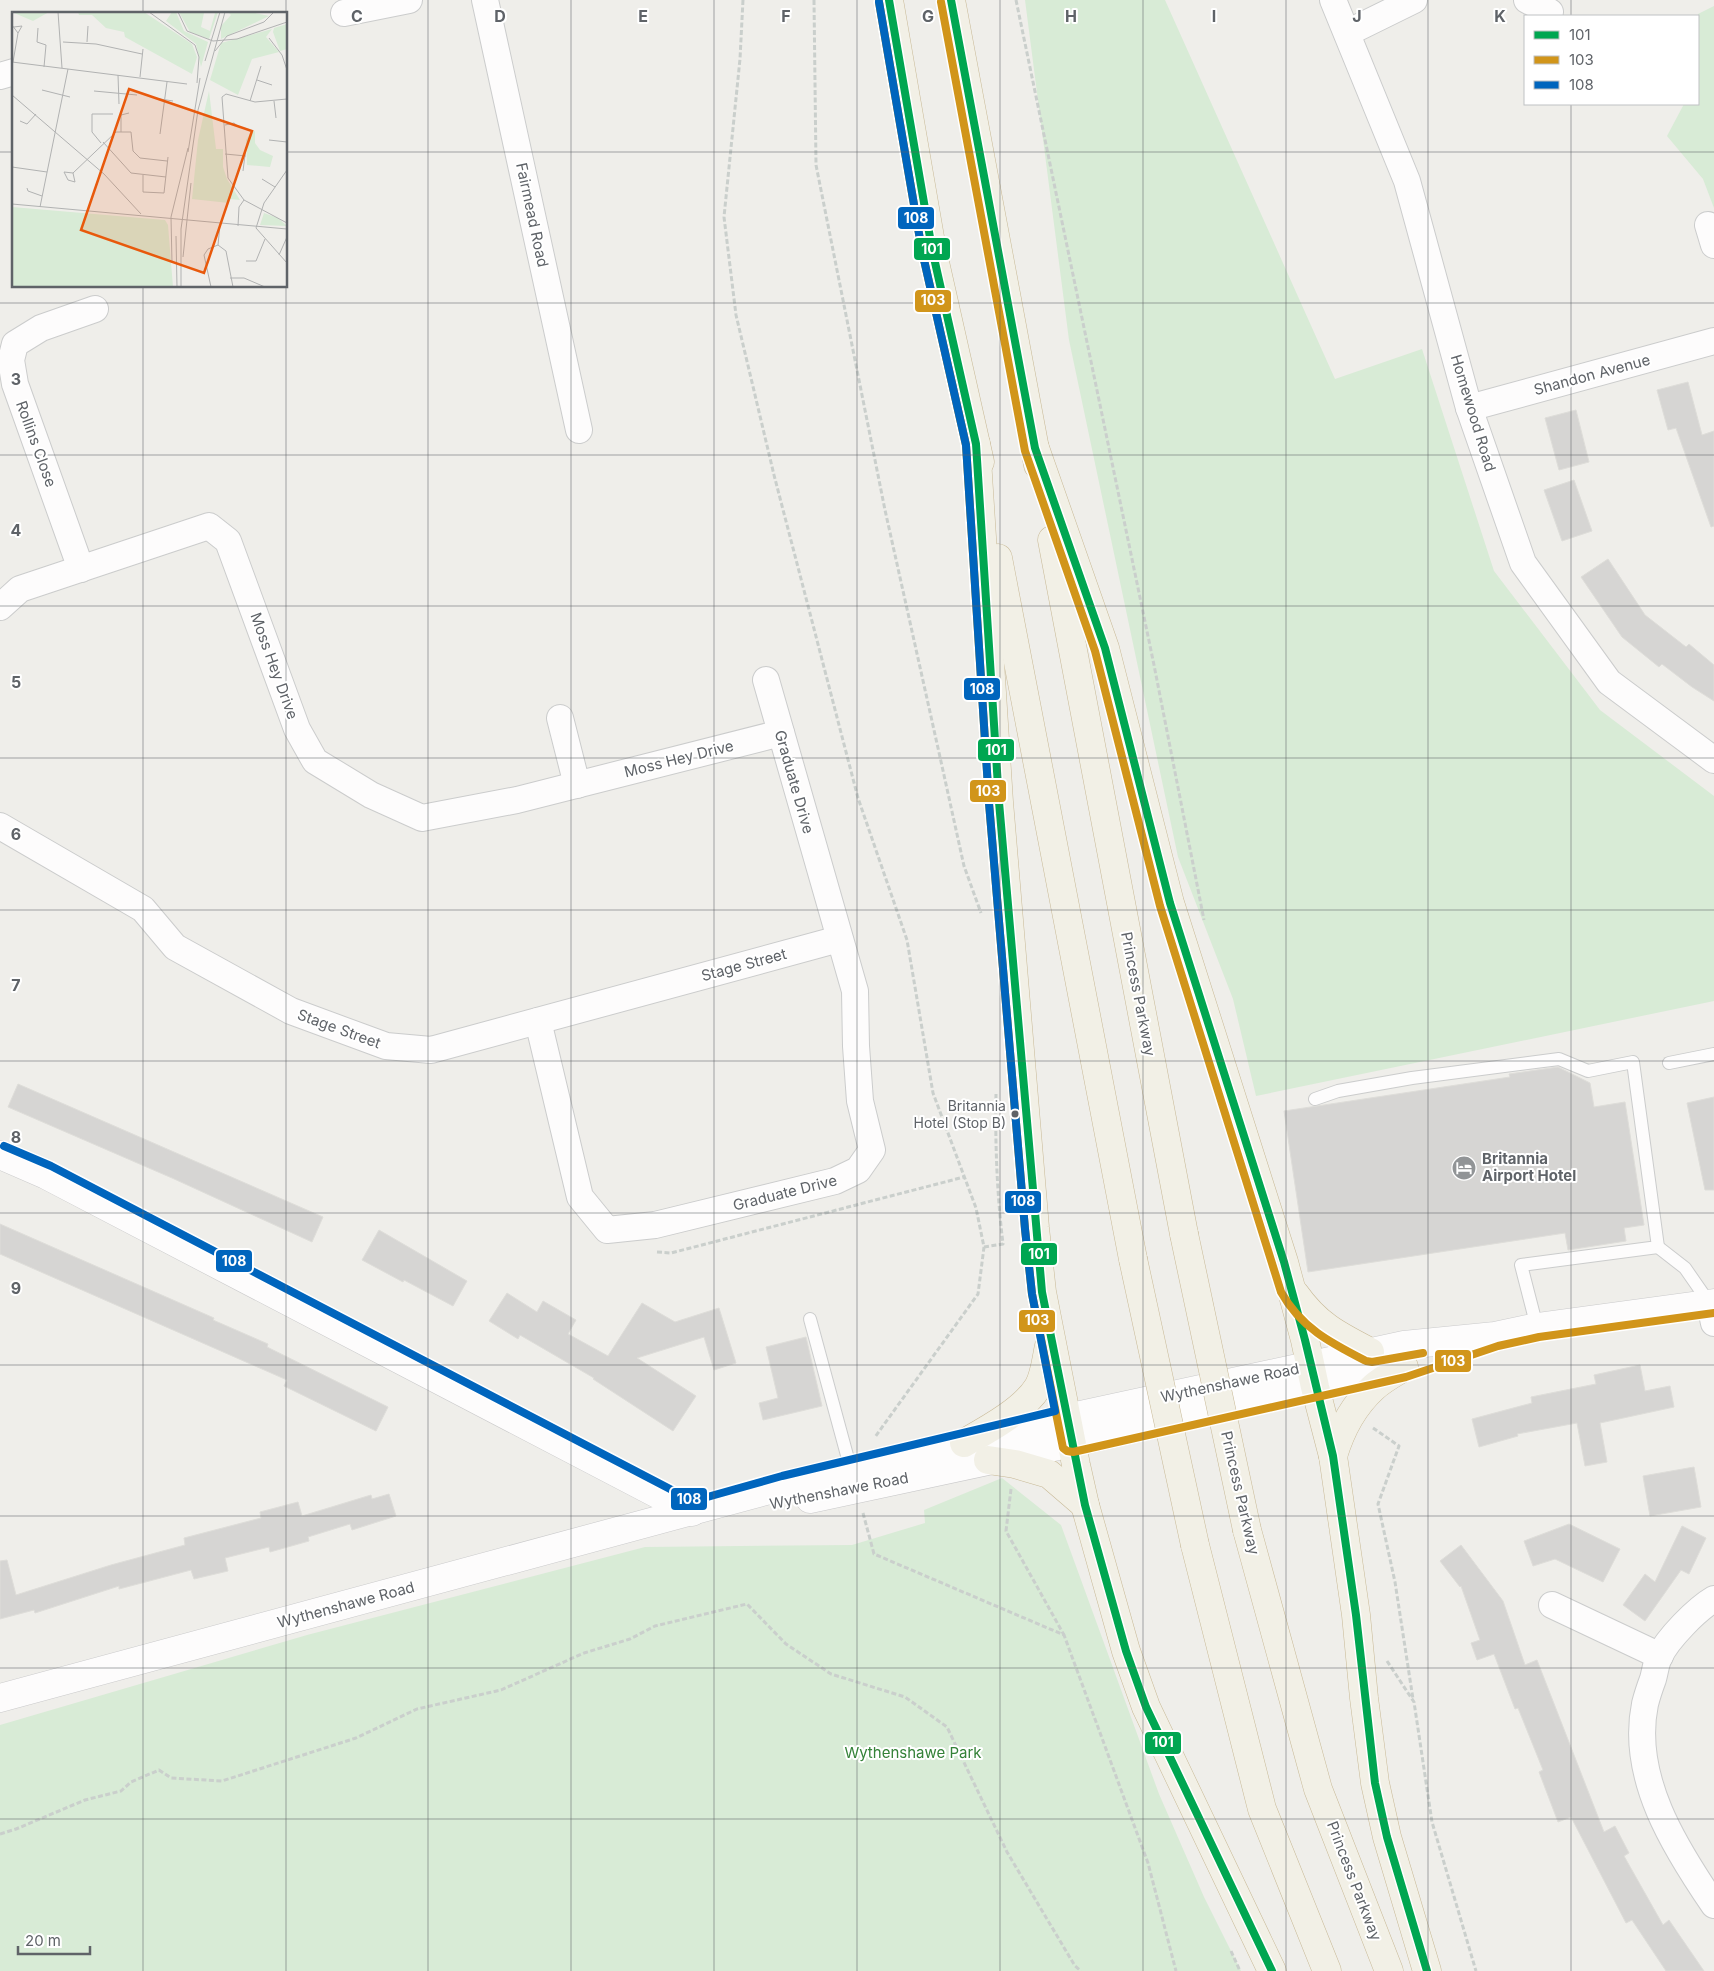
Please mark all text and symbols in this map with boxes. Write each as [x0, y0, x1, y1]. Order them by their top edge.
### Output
text: C [351, 6, 363, 26]
text: D [494, 6, 506, 26]
text: E [638, 6, 648, 26]
text: F [781, 6, 791, 26]
text: G [922, 6, 934, 26]
text: H [1065, 6, 1077, 26]
text: I [1212, 6, 1216, 26]
text: J [1352, 6, 1362, 26]
text: K [1494, 6, 1506, 26]
inset map [12, 12, 288, 288]
legend [1524, 15, 1699, 105]
text: 101 [1569, 25, 1591, 44]
text: 103 [1569, 50, 1594, 69]
text: 108 [1569, 75, 1594, 94]
street label: Fairmead Road [512, 161, 553, 269]
line badge: 108 [897, 206, 935, 230]
text: 108 [904, 209, 928, 226]
line badge: 101 [913, 237, 951, 261]
text: 101 [921, 240, 943, 257]
line badge: 103 [914, 289, 952, 313]
text: 103 [921, 291, 945, 308]
street label: Shandon Avenue [1532, 350, 1652, 399]
street label: Homewood Road [1447, 352, 1500, 474]
text: 3 [11, 369, 21, 389]
street label: Rollins Close [12, 398, 61, 490]
text: 4 [11, 520, 22, 540]
street label: Moss Hey Drive [246, 610, 303, 722]
text: 5 [11, 672, 21, 692]
line badge: 108 [963, 677, 1001, 701]
text: 108 [970, 680, 994, 697]
street label: Graduate Drive [771, 728, 818, 836]
street label: Moss Hey Drive [622, 736, 736, 781]
line badge: 101 [977, 738, 1015, 762]
text: 101 [985, 741, 1007, 758]
line badge: 103 [969, 779, 1007, 803]
text: 103 [976, 782, 1000, 799]
text: 6 [11, 824, 21, 844]
street label: Princess Parkway [1117, 930, 1160, 1058]
street label: Stage Street [699, 944, 789, 985]
text: 7 [11, 975, 21, 995]
street label: Stage Street [295, 1005, 384, 1052]
place label: Britannia Hotel (Stop B) [914, 1097, 1006, 1131]
marker: Britannia Hotel (Stop B) [1010, 1109, 1020, 1119]
text: 8 [11, 1127, 21, 1147]
place label: Britannia Airport Hotel [1482, 1149, 1576, 1185]
hotel icon: Britannia Airport Hotel [1451, 1155, 1477, 1181]
street label: Graduate Drive [731, 1170, 839, 1215]
line badge: 108 [1004, 1190, 1042, 1214]
text: 108 [1011, 1192, 1035, 1209]
line badge: 101 [1020, 1242, 1058, 1266]
text: 101 [1028, 1245, 1050, 1262]
line badge: 108 [215, 1249, 253, 1273]
text: 108 [222, 1252, 246, 1269]
text: 9 [11, 1278, 21, 1298]
line badge: 103 [1018, 1309, 1056, 1333]
text: 103 [1025, 1311, 1049, 1328]
line badge: 103 [1434, 1349, 1472, 1373]
text: 103 [1441, 1352, 1465, 1369]
street label: Wythenshawe Road [1159, 1359, 1301, 1406]
street label: Princess Parkway [1217, 1429, 1264, 1557]
street label: Wythenshawe Road [768, 1468, 910, 1513]
line badge: 108 [670, 1487, 708, 1511]
text: 108 [677, 1490, 701, 1507]
street label: Wythenshawe Road [275, 1577, 417, 1632]
line badge: 101 [1144, 1731, 1182, 1755]
text: 101 [1152, 1733, 1174, 1750]
park label: Wythenshawe Park [844, 1743, 982, 1762]
street label: Princess Parkway [1323, 1818, 1386, 1944]
scale bar [18, 1924, 90, 1956]
text: 20 m [25, 1931, 61, 1950]

